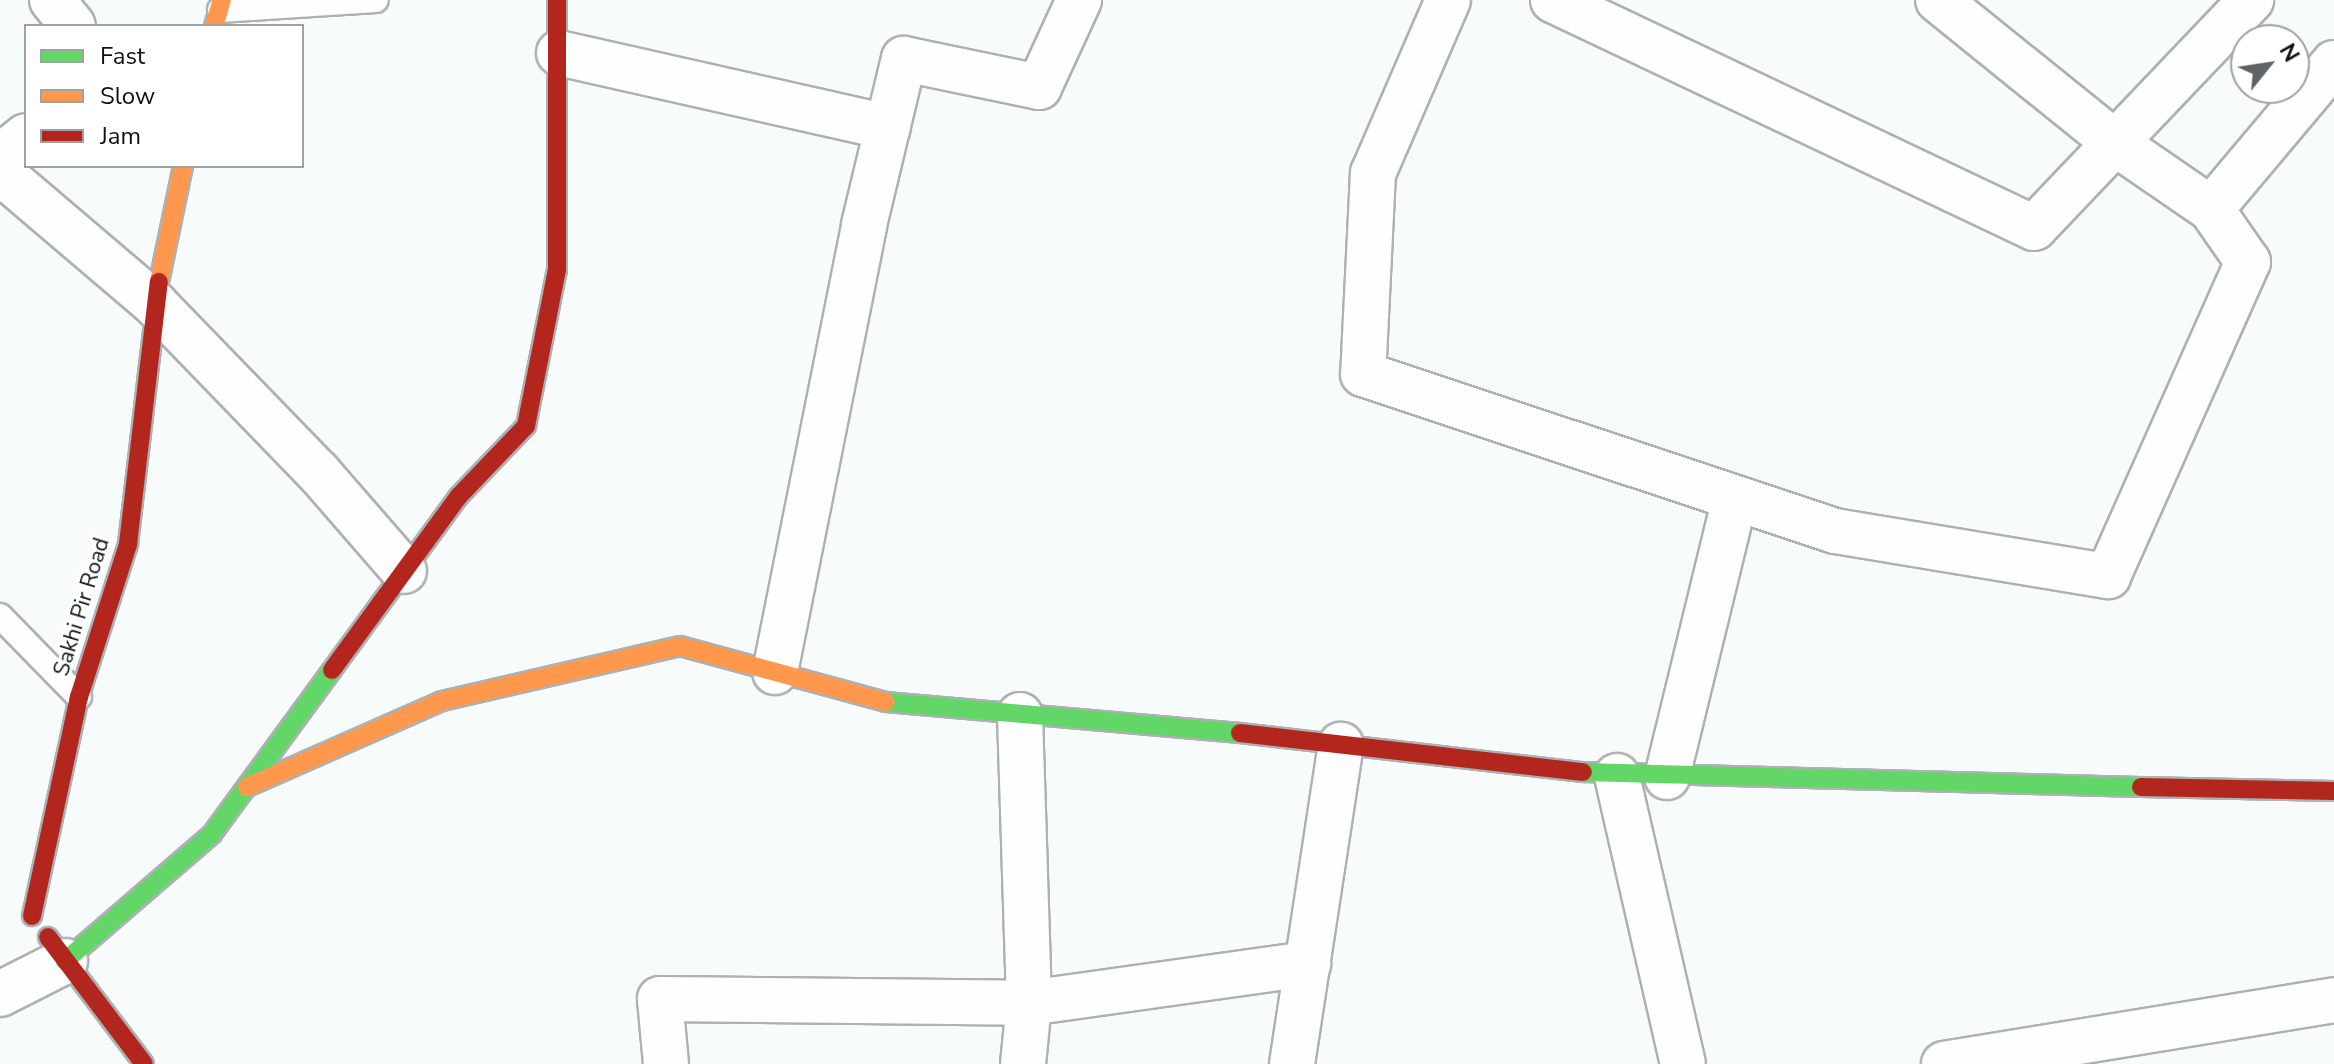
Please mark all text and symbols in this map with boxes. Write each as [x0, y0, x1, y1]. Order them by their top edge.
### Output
legend [24, 24, 304, 168]
north arrow [2230, 24, 2310, 104]
text: N [2272, 38, 2306, 68]
text: Fast [100, 40, 145, 72]
text: Slow [100, 80, 155, 112]
text: Jam [100, 120, 141, 152]
street label: Sakhi Pir Road [48, 535, 116, 679]

